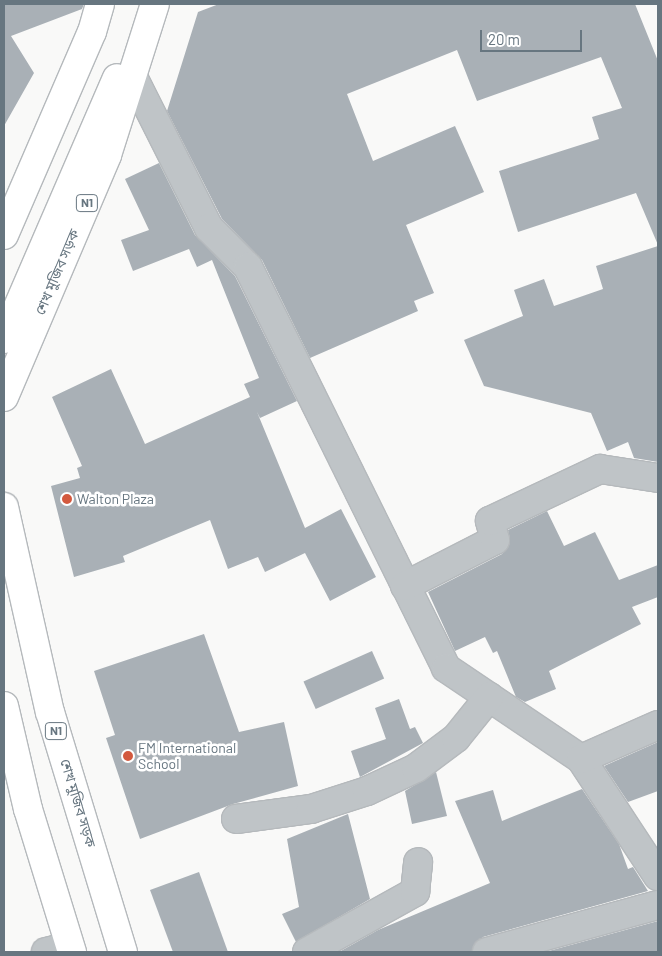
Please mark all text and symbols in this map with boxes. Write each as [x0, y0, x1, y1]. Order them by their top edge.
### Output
scale bar [482, 20, 584, 52]
text: 20 m [488, 30, 520, 48]
road number: N1 [76, 194, 98, 212]
street label: শেখ মুজিব সড়ক [31, 227, 83, 317]
place label: Walton Plaza [77, 491, 154, 507]
marker: Walton Plaza [61, 493, 73, 505]
road number: N1 [45, 721, 67, 740]
place label: FM International School [138, 740, 236, 772]
marker: FM International School [122, 750, 134, 762]
street label: শেখ মুজিব সড়ক [57, 757, 99, 849]

